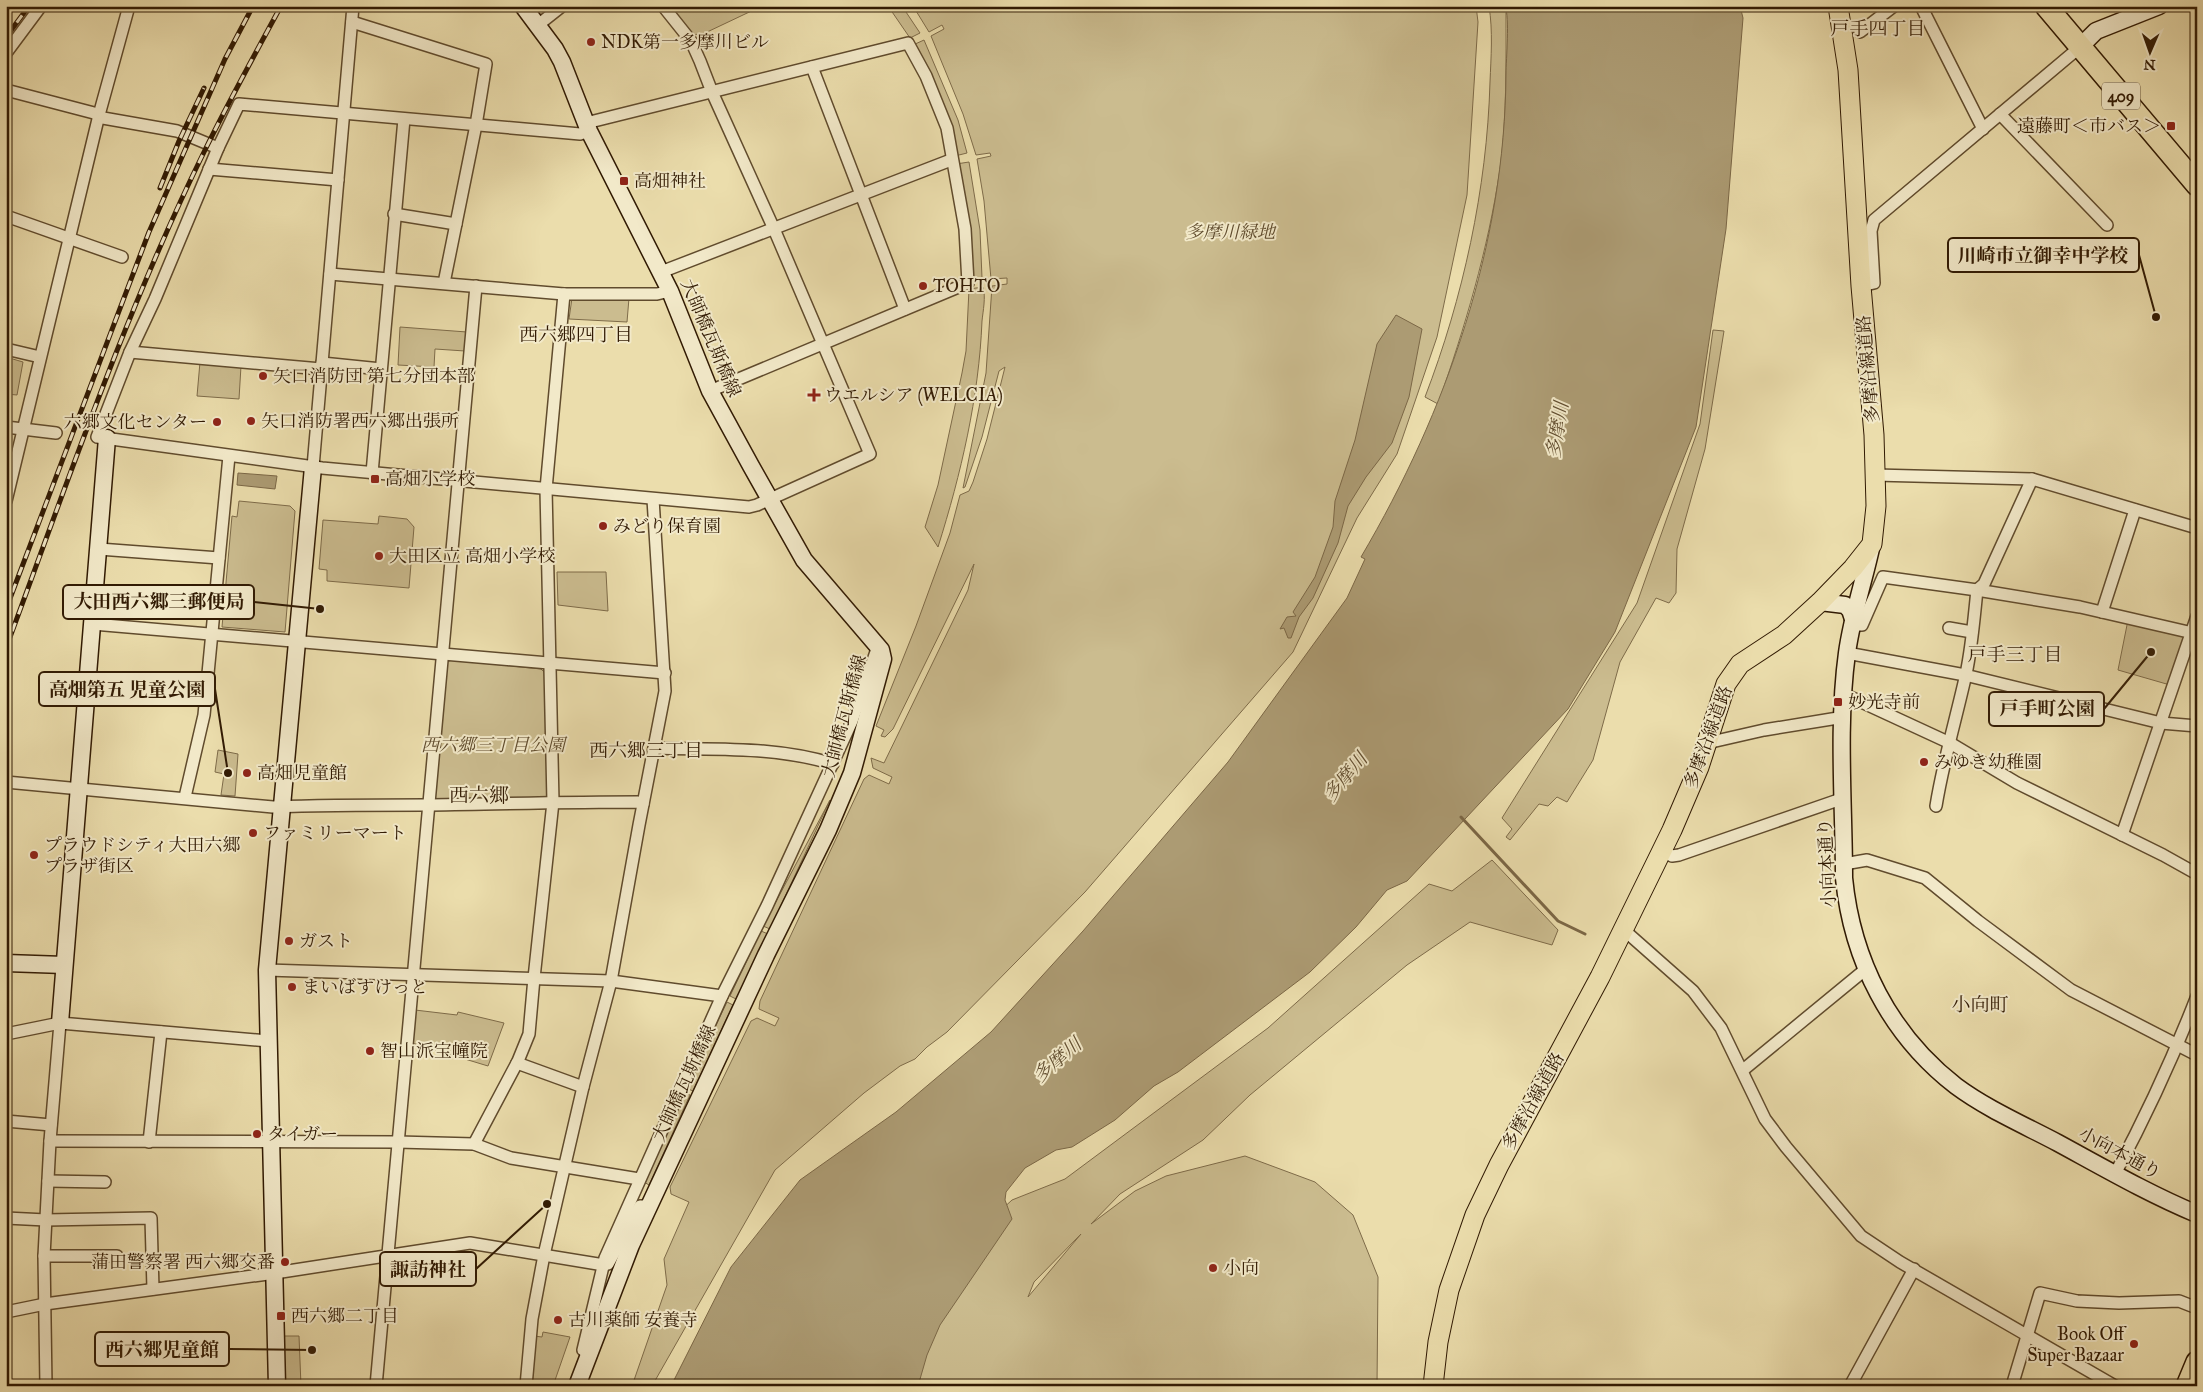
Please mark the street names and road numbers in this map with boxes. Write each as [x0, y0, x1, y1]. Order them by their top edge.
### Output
road number: 409 [2102, 82, 2140, 110]
street label: 大師橋瓦斯橋線 [676, 276, 746, 400]
street label: 多摩沿線道路 [1852, 314, 1884, 424]
street label: 大師橋瓦斯橋線 [817, 652, 871, 780]
street label: 多摩沿線道路 [1679, 682, 1737, 792]
street label: 小向本通り [1814, 817, 1840, 909]
street label: 大師橋瓦斯橋線 [647, 1021, 721, 1145]
street label: 多摩沿線道路 [1497, 1048, 1569, 1154]
street label: 小向本通り [2075, 1122, 2165, 1184]

